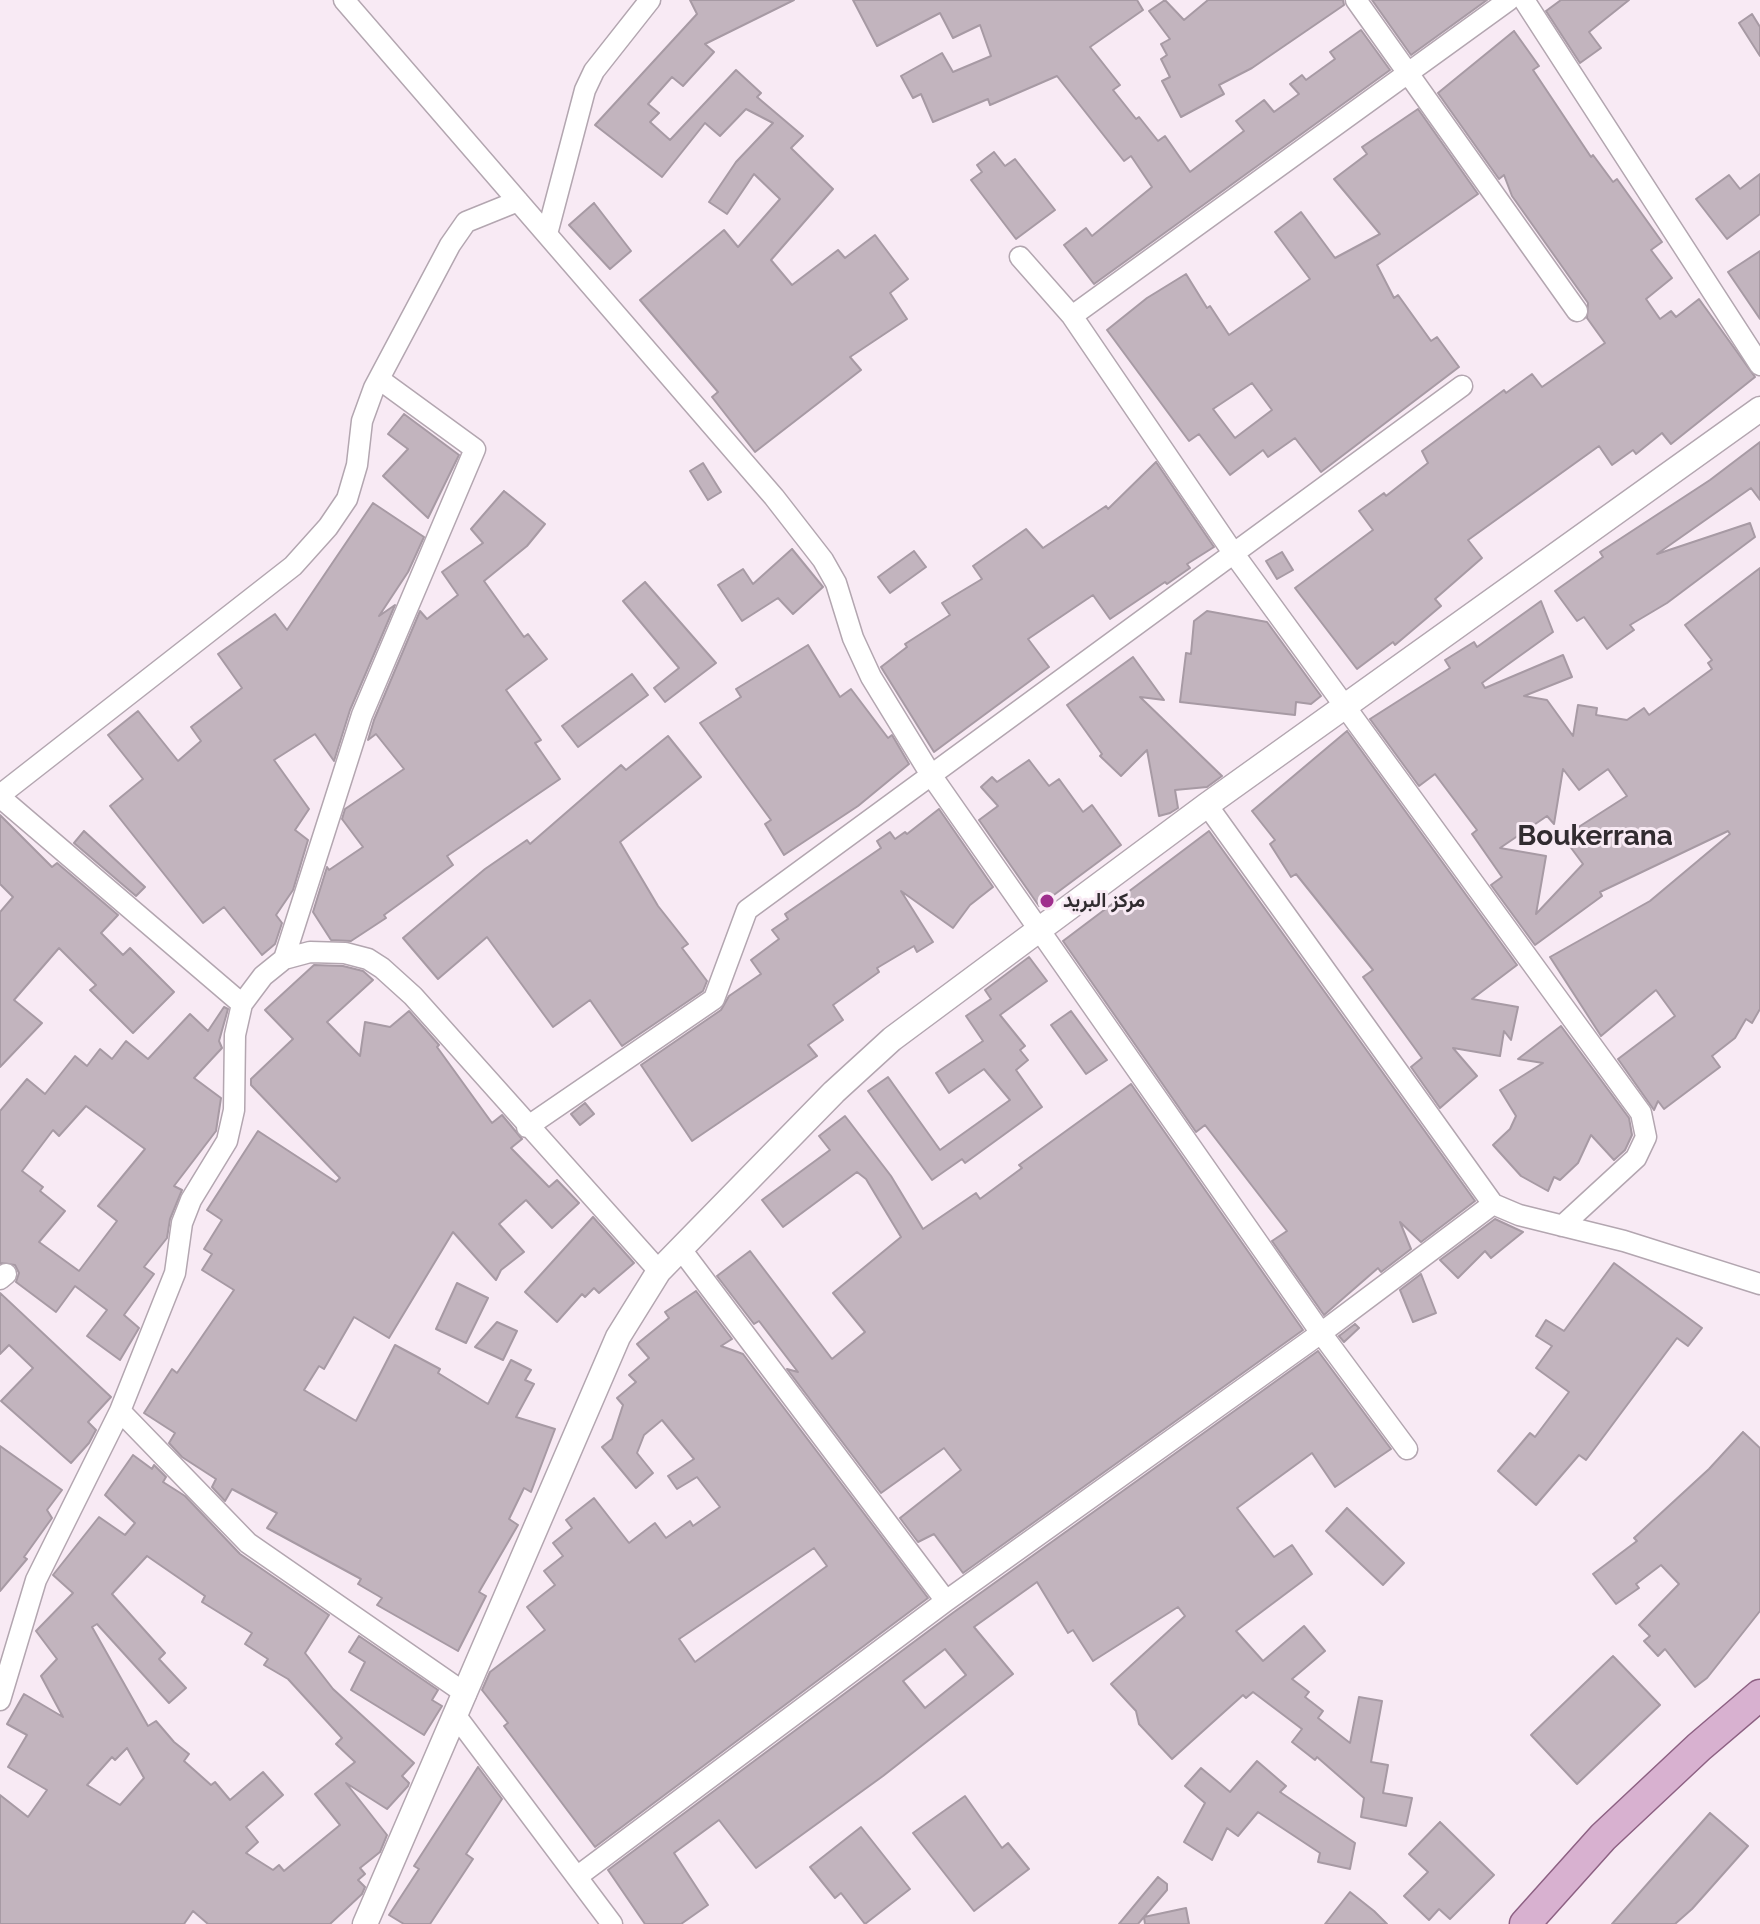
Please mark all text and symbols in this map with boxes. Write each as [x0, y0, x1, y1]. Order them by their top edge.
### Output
district label: Boukerrana [1517, 820, 1673, 854]
place label: مركز البريد [1063, 889, 1145, 913]
marker: مركز البريد [1038, 892, 1056, 910]

